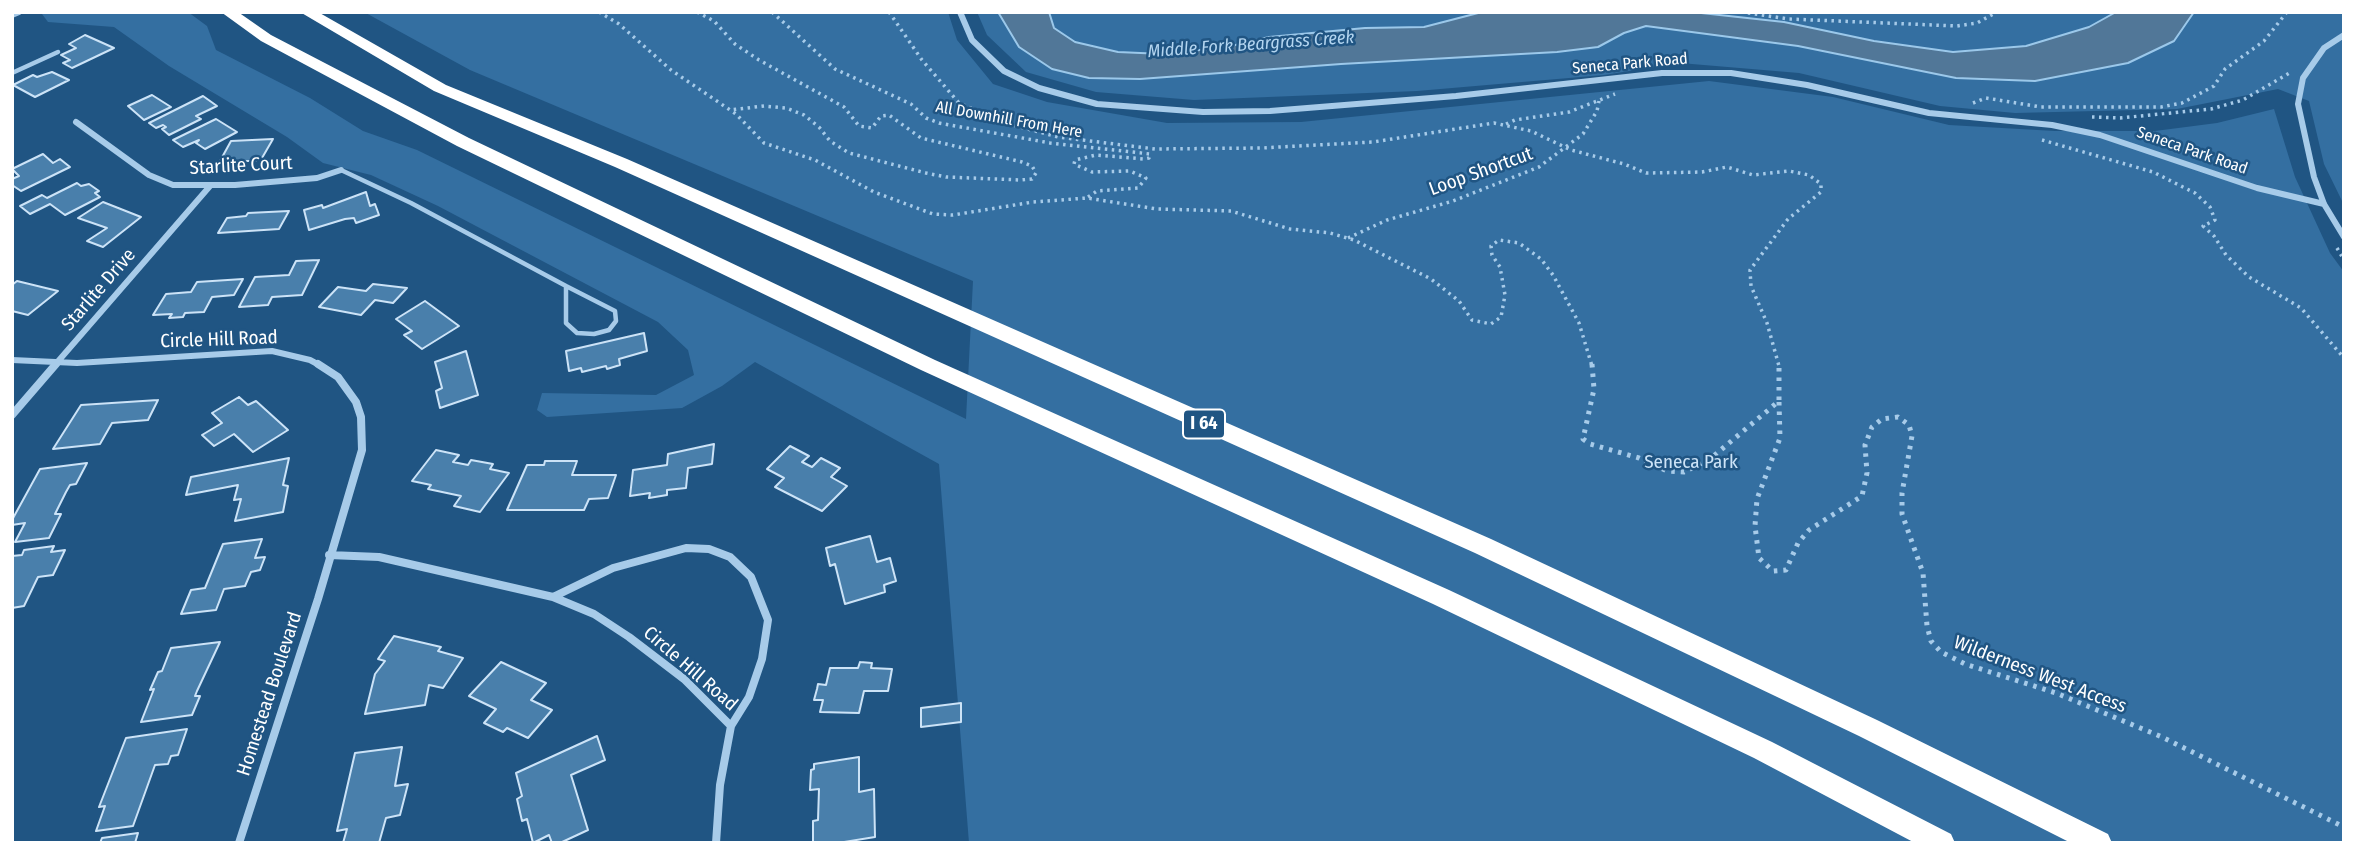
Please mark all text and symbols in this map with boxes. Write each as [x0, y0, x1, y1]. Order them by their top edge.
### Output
water label: Middle Fork Beargrass Creek [1147, 27, 1355, 63]
street label: Seneca Park Road [1571, 49, 1689, 79]
street label: All Downhill From Here [934, 98, 1084, 142]
street label: Seneca Park Road [2134, 123, 2250, 179]
street label: Loop Shortcut [1426, 143, 1536, 201]
street label: Starlite Court [189, 152, 293, 180]
street label: Starlite Drive [57, 244, 141, 336]
street label: Circle Hill Road [160, 327, 278, 353]
road number: I 64 [1183, 410, 1225, 438]
park label: Seneca Park [1644, 452, 1738, 474]
street label: Homestead Boulevard [233, 609, 307, 779]
street label: Circle Hill Road [638, 622, 742, 716]
street label: Wilderness West Access [1950, 632, 2130, 718]

